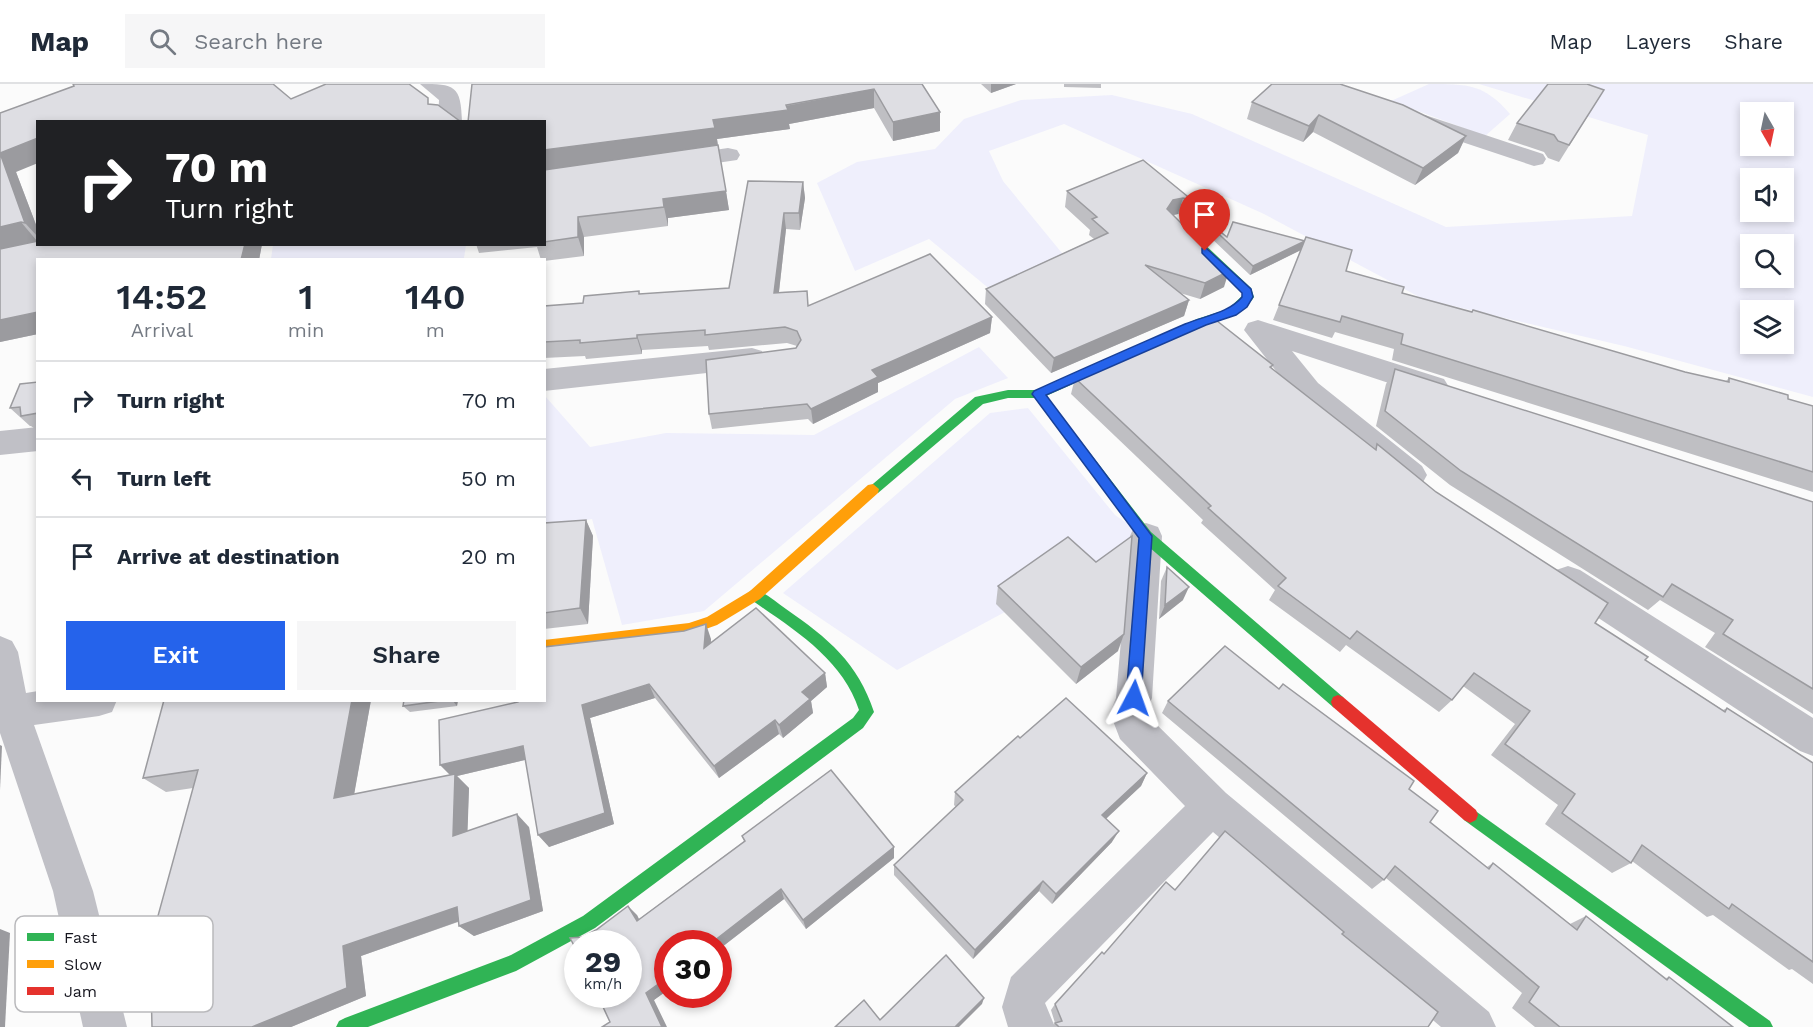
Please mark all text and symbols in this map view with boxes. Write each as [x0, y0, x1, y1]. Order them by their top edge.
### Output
search box [125, 14, 545, 68]
text: Map [30, 25, 89, 58]
icon: search [146, 25, 179, 58]
text: Search here [194, 29, 323, 54]
text: Map [1549, 29, 1592, 54]
text: Layers [1625, 29, 1691, 54]
text: Share [1724, 29, 1783, 54]
north arrow [1740, 102, 1794, 156]
map controls [1740, 102, 1794, 354]
text: 70 m [165, 143, 268, 192]
icon: right [66, 144, 144, 222]
button: sound [1740, 168, 1794, 222]
pin [1179, 189, 1230, 251]
text: Turn right [165, 193, 294, 225]
icon: arrive [1188, 198, 1221, 231]
button: search [1740, 234, 1794, 288]
text: 14:52 [116, 276, 207, 318]
text: 1 [299, 276, 314, 318]
text: 140 [405, 276, 466, 318]
button: layers [1740, 300, 1794, 354]
text: Arrival [131, 318, 193, 342]
text: min [288, 318, 324, 342]
text: m [426, 318, 445, 342]
icon: right [66, 384, 99, 417]
text: Turn right [117, 388, 224, 413]
text: 70 m [462, 388, 516, 413]
icon: left [66, 462, 99, 495]
text: Turn left [117, 466, 211, 491]
text: 50 m [461, 466, 516, 491]
icon: arrive [66, 540, 99, 573]
text: Arrive at destination [117, 544, 340, 569]
text: 20 m [461, 544, 516, 569]
button: Exit [66, 621, 285, 690]
button: Share [297, 621, 516, 690]
position arrow [1102, 666, 1166, 730]
legend [15, 916, 213, 1012]
text: Fast [64, 928, 97, 947]
speed limit sign: 30 [654, 930, 732, 1008]
text: 29 [585, 944, 621, 979]
text: Slow [64, 955, 102, 974]
text: km/h [584, 975, 622, 993]
text: Jam [64, 982, 97, 1001]

